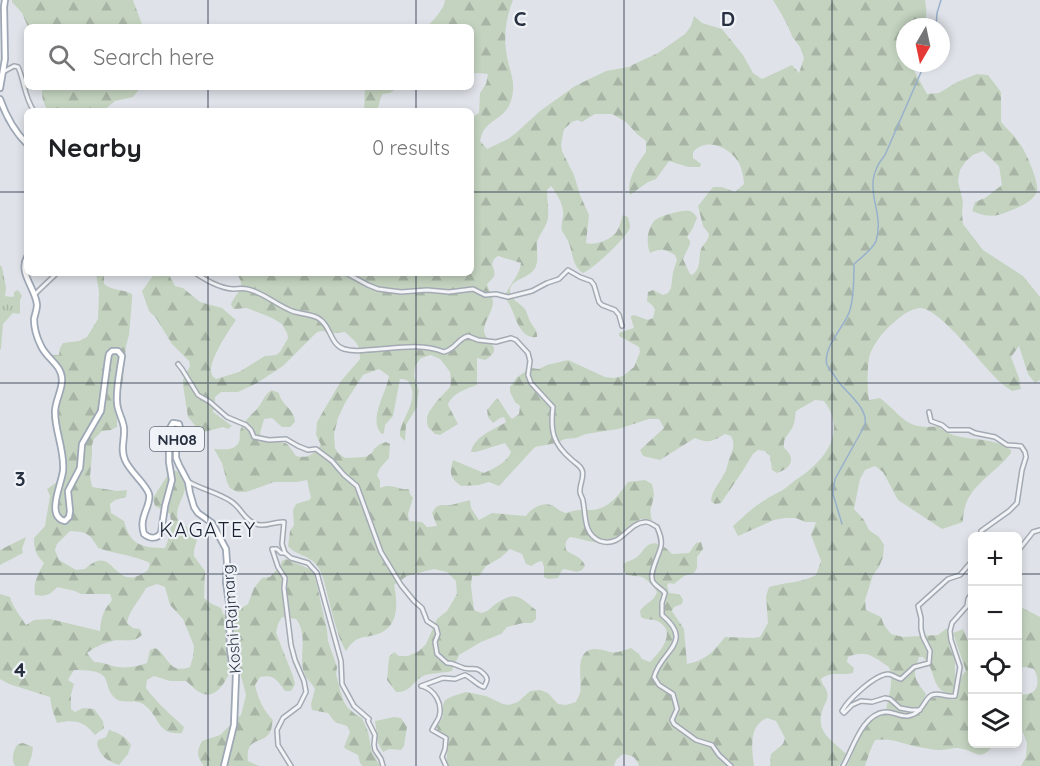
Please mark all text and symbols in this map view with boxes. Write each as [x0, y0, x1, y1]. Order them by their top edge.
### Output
text: C [514, 6, 527, 31]
text: D [721, 6, 735, 31]
north arrow [896, 18, 950, 72]
search box [24, 24, 474, 90]
icon: search [45, 41, 78, 74]
text: Search here [93, 43, 214, 71]
text: Nearby [48, 131, 142, 164]
text: 0 results [372, 135, 450, 160]
road number: NH08 [150, 427, 204, 451]
text: 3 [15, 466, 25, 491]
district label: KAGATEY [159, 517, 257, 542]
map controls [968, 532, 1022, 748]
button: + [968, 532, 1022, 586]
street label: Koshi Rajmarg [217, 564, 245, 674]
button: − [968, 586, 1022, 640]
button: locate [968, 640, 1022, 694]
text: 4 [14, 657, 26, 682]
button: layers [968, 694, 1022, 748]

